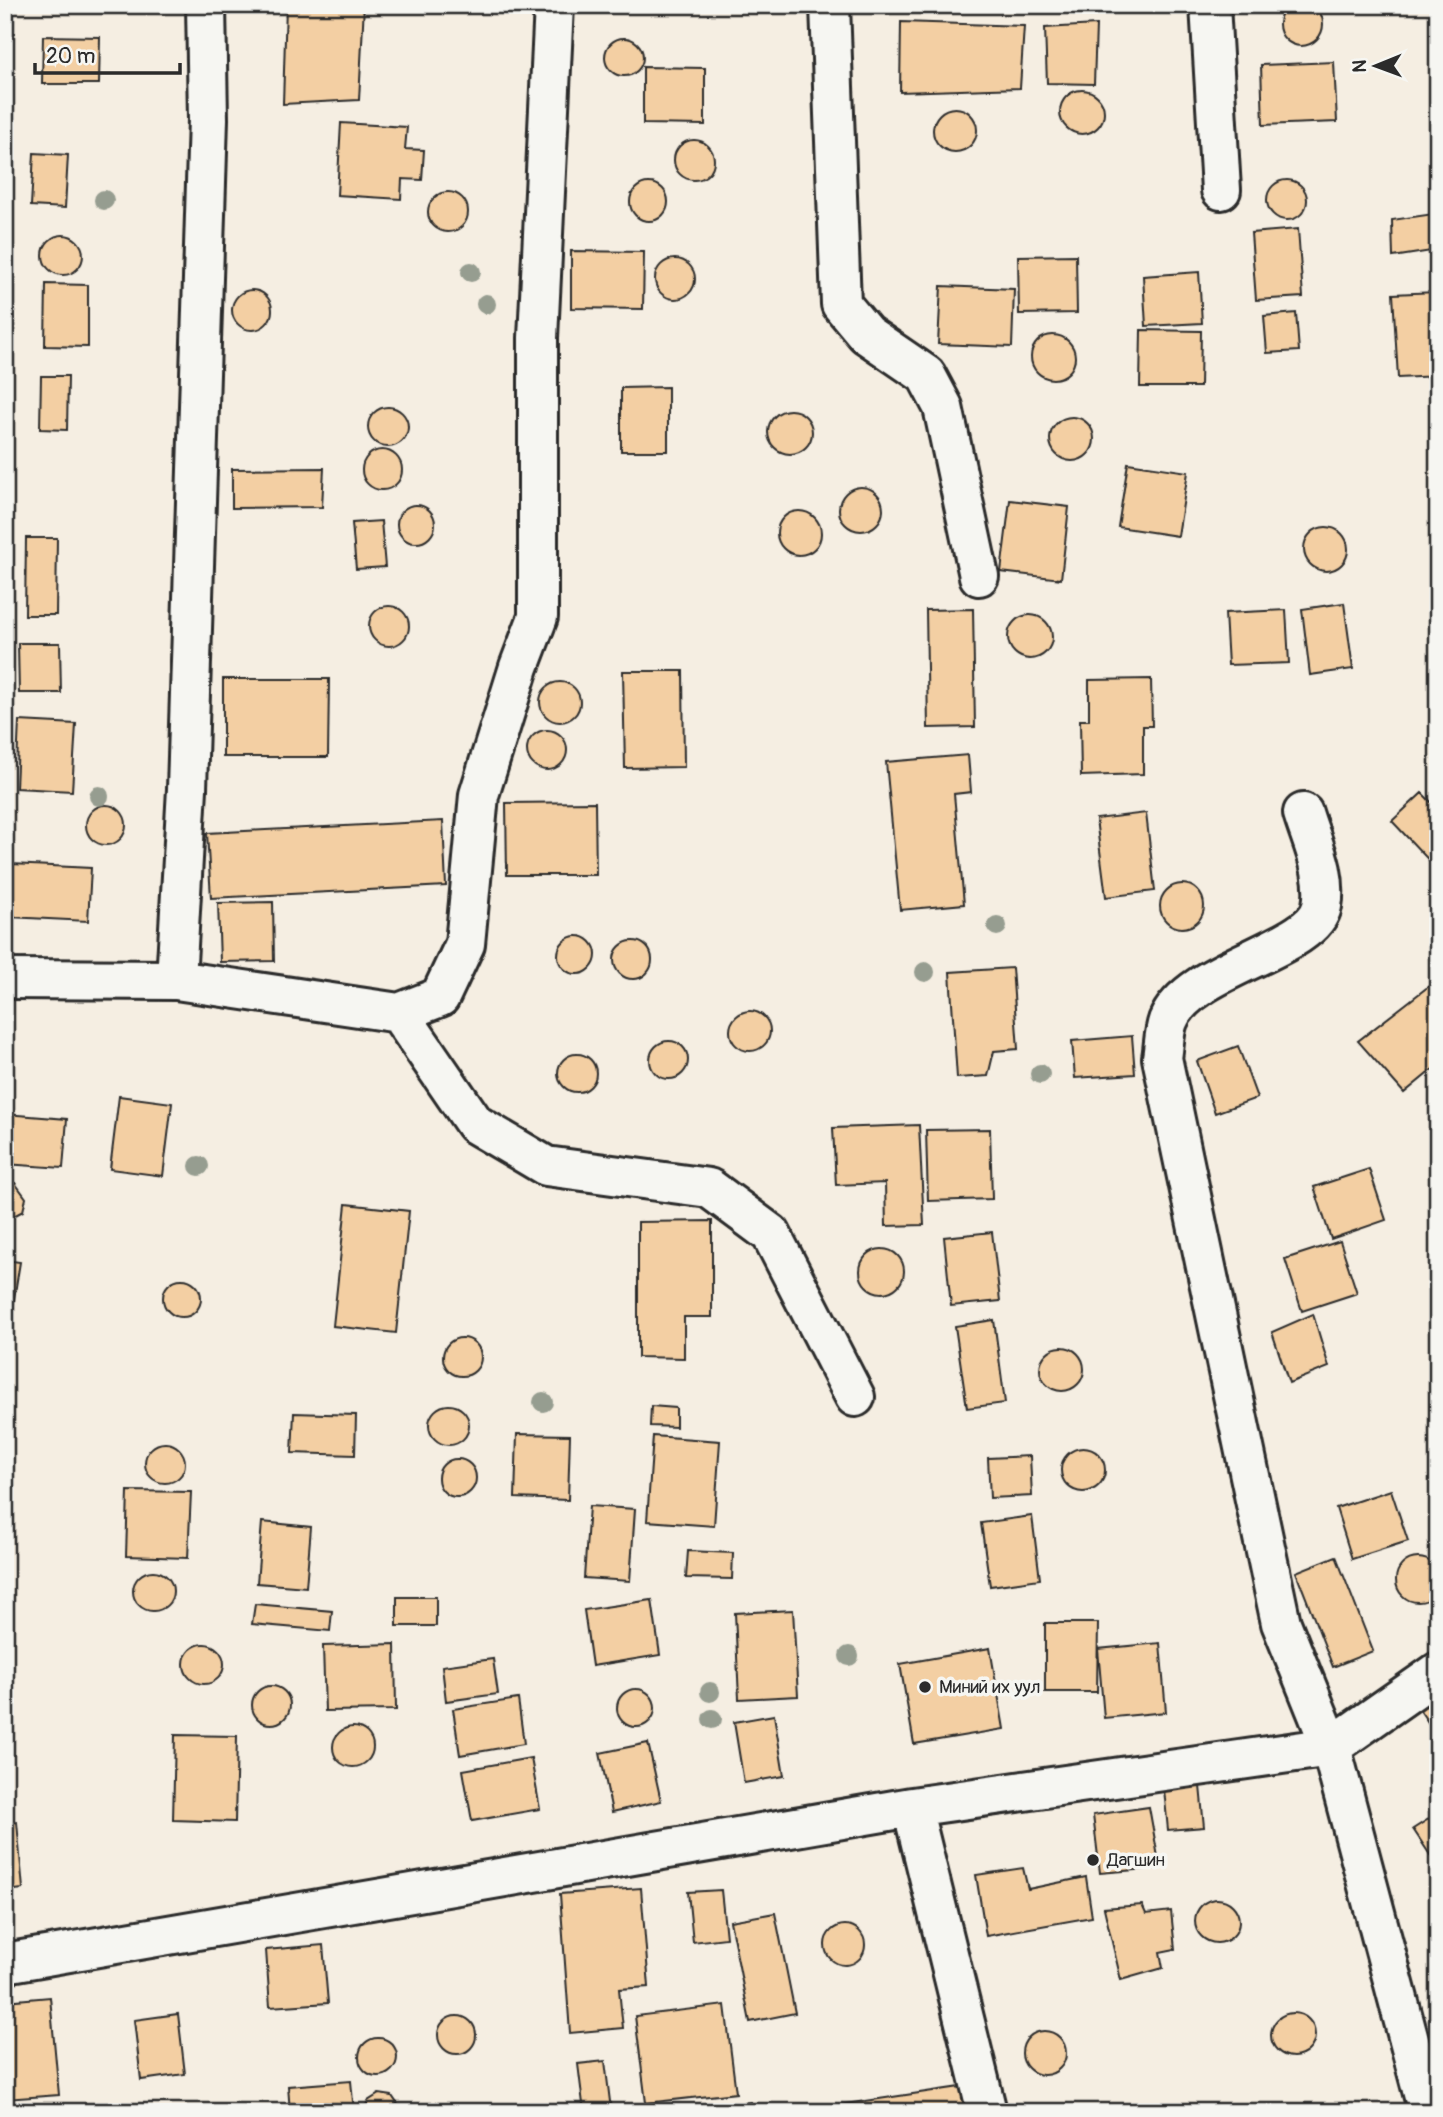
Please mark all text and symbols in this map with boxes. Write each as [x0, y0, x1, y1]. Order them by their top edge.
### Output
scale bar [35, 32, 180, 76]
north arrow [1342, 32, 1412, 102]
text: 20 m [46, 43, 95, 70]
text: N [1348, 60, 1372, 73]
place label: Миний их уул [939, 1675, 1041, 1699]
marker: Миний их уул [917, 1679, 933, 1695]
place label: Дагшин [1106, 1848, 1165, 1872]
marker: Дагшин [1085, 1852, 1101, 1868]

